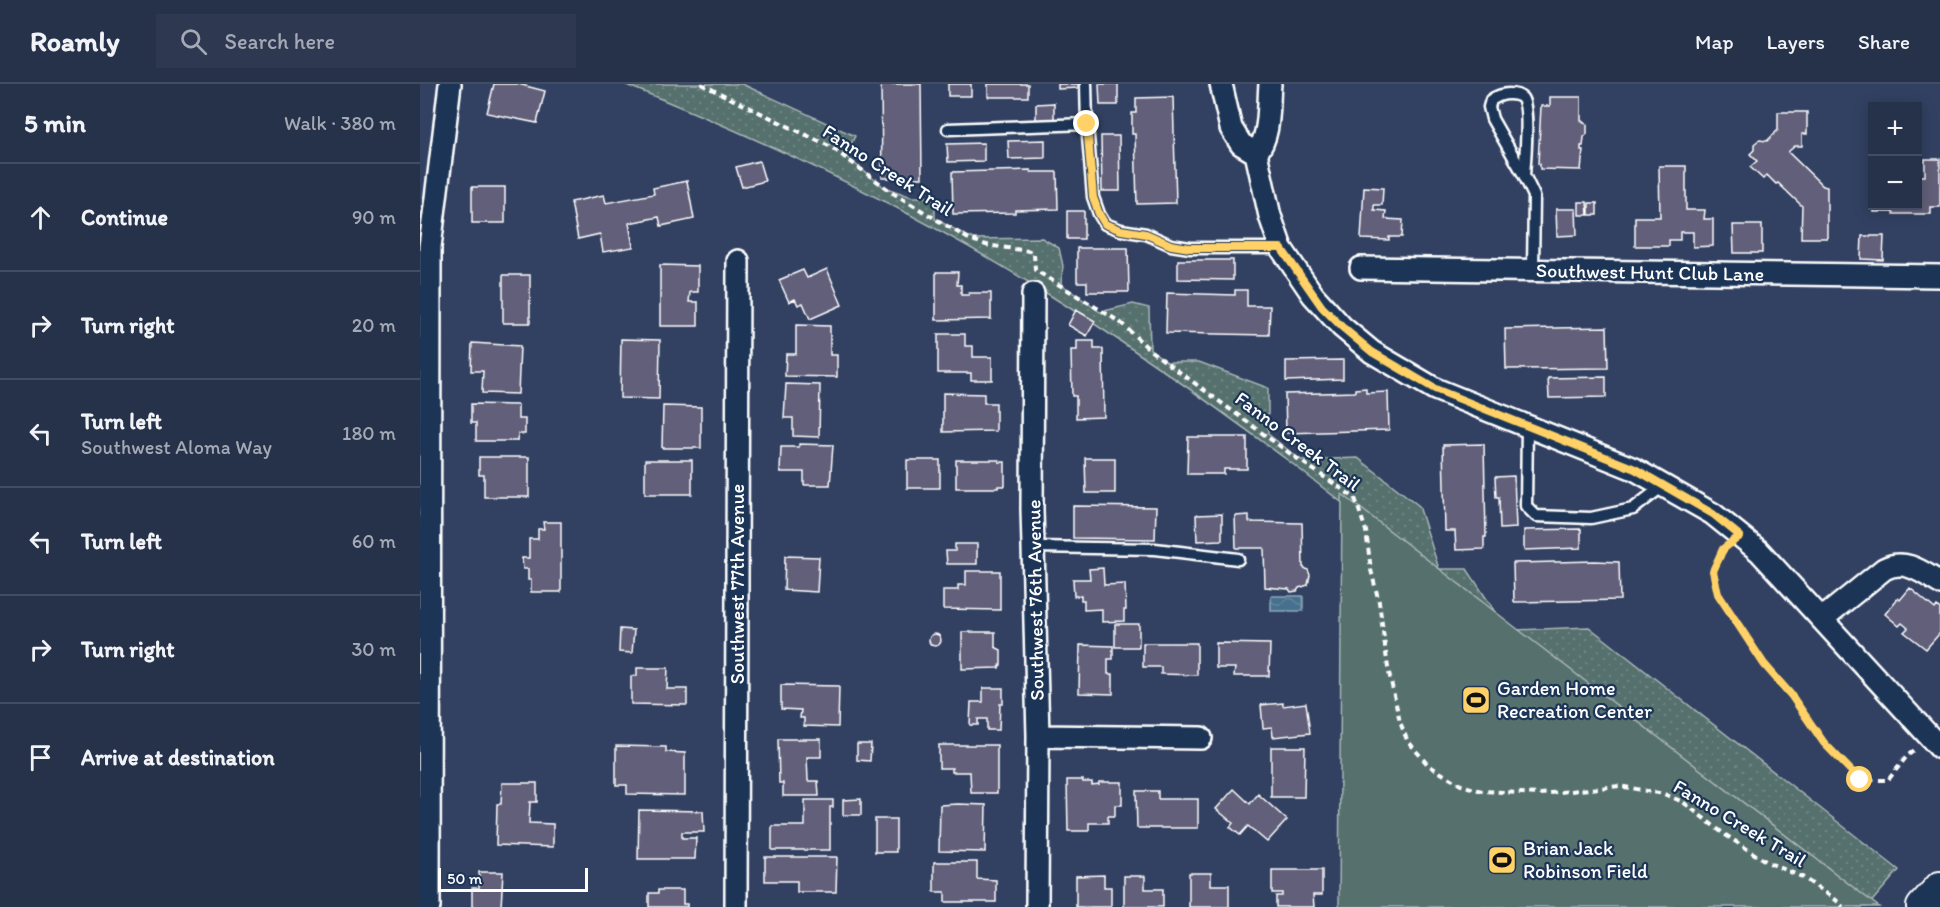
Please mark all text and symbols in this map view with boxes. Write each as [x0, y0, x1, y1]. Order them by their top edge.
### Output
search box [156, 14, 576, 68]
text: Roamly [30, 24, 120, 58]
icon: search [177, 25, 210, 58]
text: Search here [225, 28, 335, 55]
text: Map [1695, 29, 1734, 54]
text: Layers [1767, 29, 1825, 54]
text: Share [1858, 29, 1910, 54]
map controls [1868, 102, 1922, 210]
button: + [1868, 102, 1922, 156]
text: 5 min [24, 107, 86, 139]
route end [1073, 110, 1099, 136]
text: Walk · 380 m [284, 111, 396, 135]
street label: Fanno Creek Trail [818, 119, 958, 221]
button: − [1868, 156, 1922, 210]
icon: ahead [24, 201, 57, 234]
text: Continue [81, 204, 168, 231]
text: 90 m [352, 205, 396, 229]
street label: Southwest Hunt Club Lane [1536, 258, 1764, 286]
icon: right [24, 309, 57, 342]
text: Turn right [81, 312, 175, 339]
text: 20 m [352, 313, 396, 337]
street label: Fanno Creek Trail [1231, 386, 1366, 496]
text: Turn left [81, 408, 162, 435]
icon: left [24, 417, 57, 450]
text: 180 m [342, 421, 396, 445]
text: Southwest Aloma Way [81, 435, 272, 459]
street label: Southwest 77th Avenue [725, 484, 749, 684]
street label: Southwest 76th Avenue [1021, 499, 1049, 701]
icon: left [24, 525, 57, 558]
text: Turn left [81, 528, 162, 555]
text: 60 m [352, 529, 396, 553]
icon: right [24, 633, 57, 666]
text: Turn right [81, 636, 175, 663]
text: 30 m [351, 637, 396, 661]
place label: Garden Home Recreation Center [1497, 676, 1652, 723]
sports icon: Garden Home Recreation Center [1460, 684, 1492, 716]
icon: arrive [24, 741, 57, 774]
text: Arrive at destination [81, 744, 275, 771]
route start [1846, 766, 1872, 792]
street label: Fanno Creek Trail [1669, 774, 1811, 872]
place label: Brian Jack Robinson Field [1523, 836, 1648, 883]
sports icon: Brian Jack Robinson Field [1486, 844, 1518, 876]
scale bar [438, 865, 588, 892]
text: 50 m [447, 869, 482, 888]

